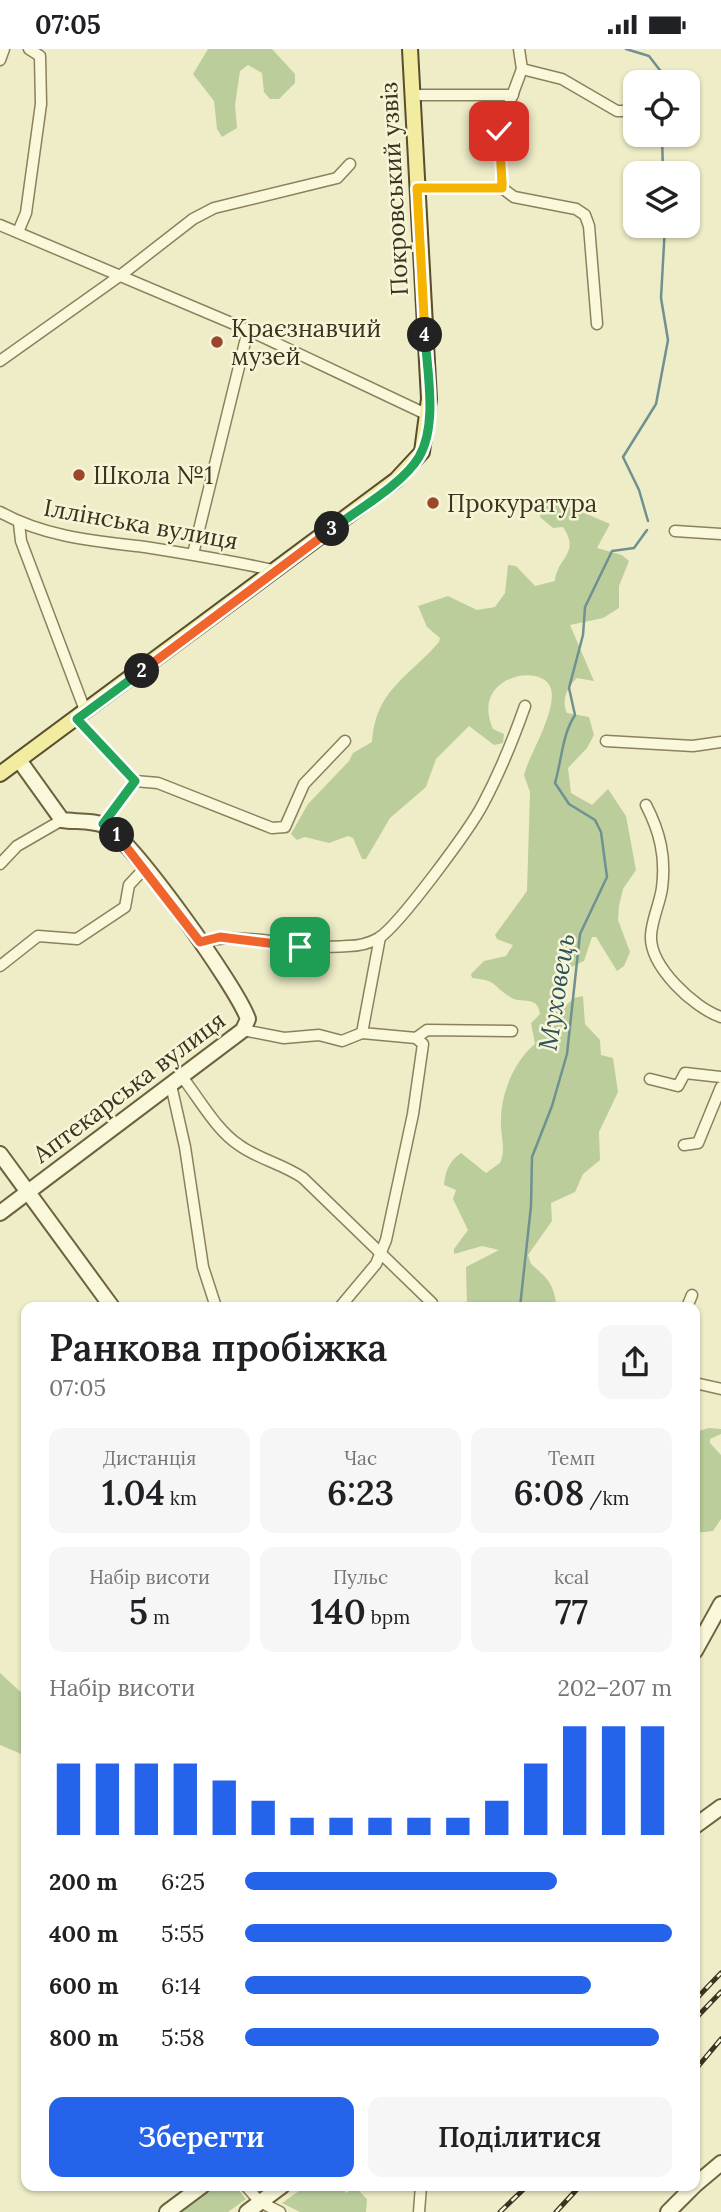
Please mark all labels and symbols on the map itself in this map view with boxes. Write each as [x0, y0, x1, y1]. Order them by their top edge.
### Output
street label: Покровський узвіз [373, 81, 415, 297]
pin [469, 101, 529, 161]
place label: Краєзнавчий музей [231, 313, 381, 372]
pin: 4 [408, 317, 442, 353]
marker: Краєзнавчий музей [209, 334, 225, 350]
place label: Школа №1 [93, 460, 213, 491]
marker: Школа №1 [71, 467, 87, 483]
place label: Прокуратура [447, 488, 597, 519]
street label: Іллінська вулиця [41, 492, 241, 556]
marker: Прокуратура [425, 495, 441, 511]
pin: 3 [314, 511, 350, 547]
pin: 2 [124, 653, 160, 689]
pin: 1 [100, 817, 134, 853]
pin [270, 917, 330, 977]
water label: Муховець [530, 931, 582, 1053]
street label: Аптекарська вулиця [26, 1005, 231, 1170]

